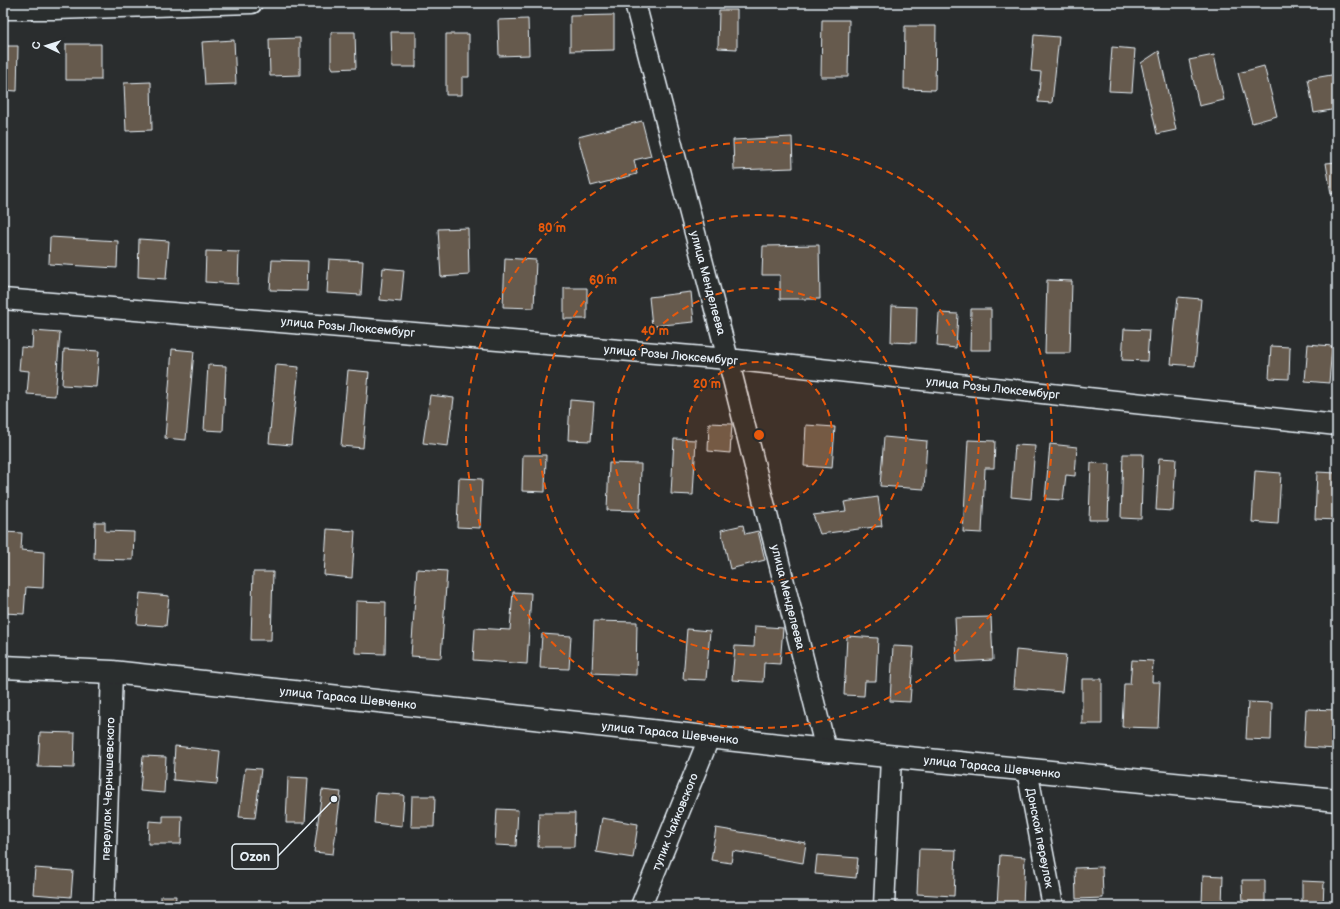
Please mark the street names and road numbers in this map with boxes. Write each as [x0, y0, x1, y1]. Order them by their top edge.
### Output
street label: улица Менделеева [686, 229, 729, 337]
street label: улица Розы Люксембург [280, 314, 416, 341]
street label: улица Розы Люксембург [603, 342, 739, 369]
street label: улица Розы Люксембург [925, 374, 1061, 403]
street label: улица Менделеева [767, 543, 808, 651]
street label: улица Тараса Шевченко [279, 684, 417, 713]
street label: переулок Чернышевского [99, 717, 118, 861]
street label: улица Тараса Шевченко [601, 719, 739, 748]
street label: улица Тараса Шевченко [923, 753, 1061, 782]
street label: тупик Чайковского [649, 771, 702, 873]
street label: Донской переулок [1022, 787, 1057, 890]

